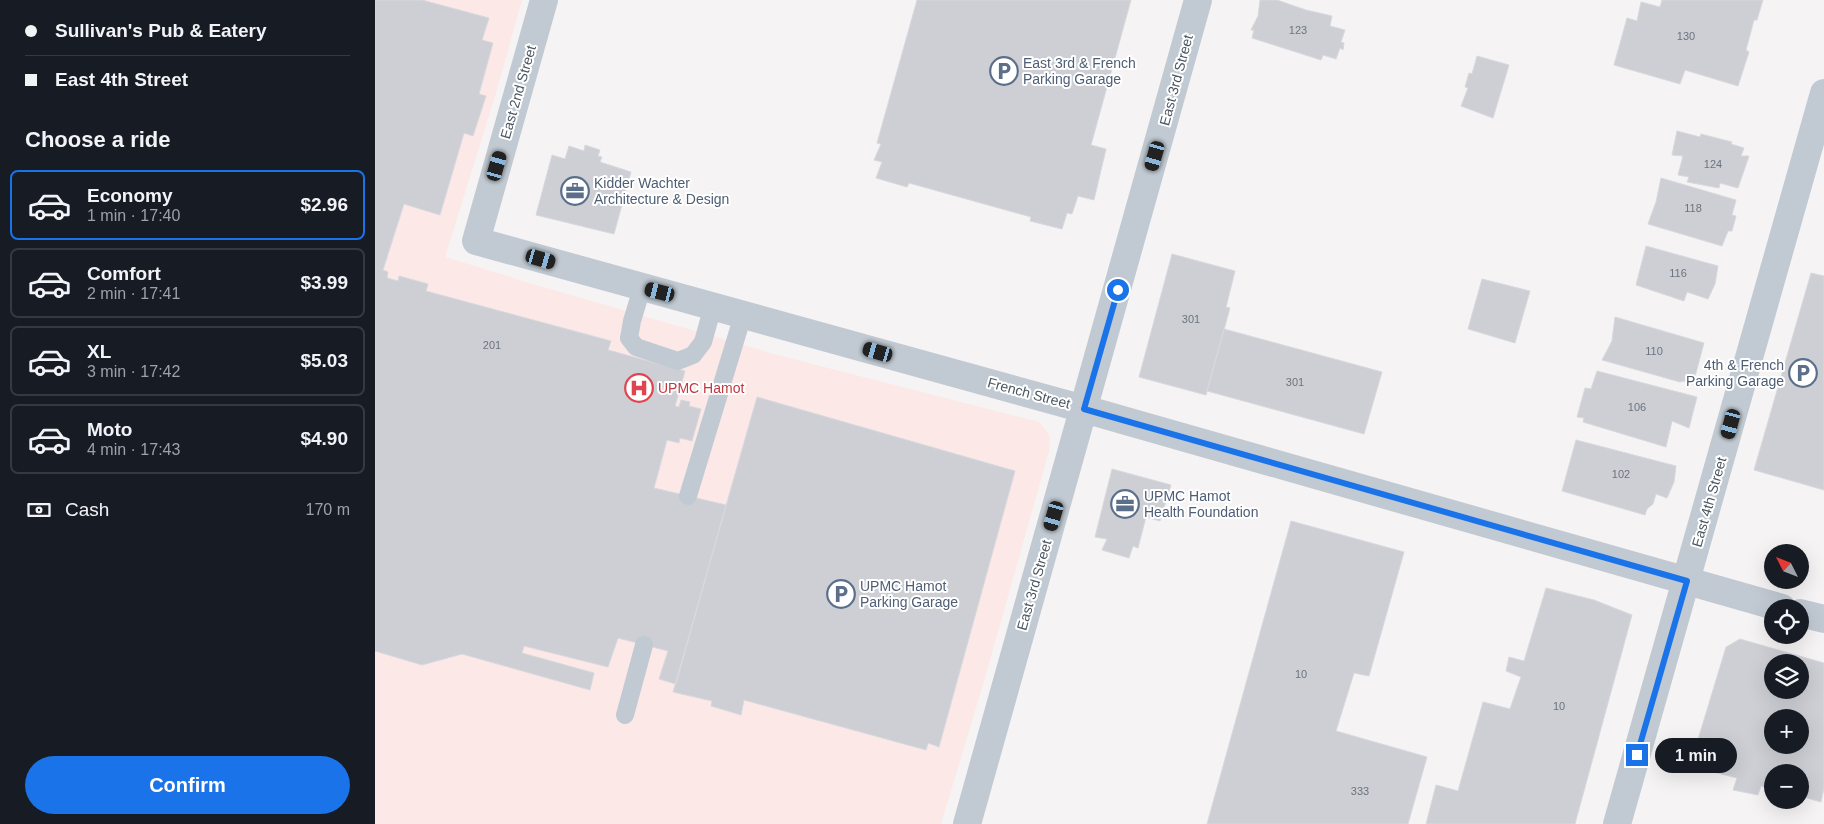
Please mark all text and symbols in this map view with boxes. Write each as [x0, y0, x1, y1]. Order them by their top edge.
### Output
text: Sullivan's Pub & Eatery [55, 20, 266, 41]
house number: 123 [1289, 24, 1307, 36]
house number: 130 [1677, 30, 1695, 42]
street label: East 3rd Street [1156, 33, 1196, 127]
street label: East 2nd Street [497, 43, 539, 141]
place label: East 3rd & French Parking Garage [1023, 55, 1136, 87]
parking icon: East 3rd & French Parking Garage [989, 56, 1019, 86]
text: East 4th Street [55, 69, 188, 90]
text: Choose a ride [25, 127, 170, 152]
car [1143, 140, 1166, 172]
car [485, 150, 508, 182]
house number: 124 [1704, 158, 1722, 170]
place label: Kidder Wachter Architecture & Design [594, 175, 729, 207]
office icon: Kidder Wachter Architecture & Design [560, 176, 590, 206]
icon: car [27, 183, 72, 228]
text: Economy [87, 185, 173, 206]
text: $2.96 [300, 194, 348, 215]
house number: 118 [1684, 202, 1702, 214]
text: 1 min · 17:40 [87, 207, 180, 224]
car [524, 248, 557, 270]
icon: car [27, 261, 72, 306]
text: Comfort [87, 263, 161, 284]
house number: 116 [1669, 267, 1687, 279]
text: $3.99 [300, 272, 348, 293]
route start [1107, 279, 1129, 301]
car [643, 281, 676, 303]
text: 2 min · 17:41 [87, 285, 180, 302]
house number: 301 [1182, 313, 1200, 325]
icon: car [27, 339, 72, 384]
house number: 201 [483, 339, 501, 351]
text: XL [87, 341, 111, 362]
car [861, 341, 894, 363]
house number: 110 [1645, 345, 1663, 357]
text: $5.03 [300, 350, 348, 371]
place label: 4th & French Parking Garage [1686, 357, 1784, 389]
parking icon: 4th & French Parking Garage [1788, 358, 1818, 388]
text: 3 min · 17:42 [87, 363, 180, 380]
hospital icon: UPMC Hamot [624, 373, 654, 403]
street label: French Street [986, 374, 1072, 412]
house number: 301 [1286, 376, 1304, 388]
place label: UPMC Hamot [658, 380, 744, 396]
house number: 106 [1628, 401, 1646, 413]
car [1719, 408, 1742, 440]
icon: car [27, 417, 72, 462]
text: Moto [87, 419, 132, 440]
text: $4.90 [300, 428, 348, 449]
text: 4 min · 17:43 [87, 441, 180, 458]
street label: East 4th Street [1689, 455, 1729, 549]
house number: 102 [1612, 468, 1630, 480]
place label: UPMC Hamot Health Foundation [1144, 488, 1258, 520]
office icon: UPMC Hamot Health Foundation [1110, 489, 1140, 519]
icon: cash [25, 496, 53, 524]
text: Cash [65, 499, 109, 520]
car [1042, 500, 1065, 532]
text: 170 m [306, 501, 350, 518]
street label: East 3rd Street [1013, 538, 1055, 632]
north arrow [1764, 544, 1809, 589]
map controls [1764, 544, 1809, 809]
place label: UPMC Hamot Parking Garage [860, 578, 958, 610]
parking icon: UPMC Hamot Parking Garage [826, 579, 856, 609]
button: locate [1764, 599, 1809, 644]
button: layers [1764, 654, 1809, 699]
house number: 10 [1295, 668, 1307, 680]
house number: 10 [1553, 700, 1565, 712]
button: + [1764, 709, 1809, 754]
callout: 1 min [1655, 738, 1737, 772]
route end [1626, 744, 1648, 766]
text: 1 min [1675, 747, 1717, 764]
button: Confirm [25, 756, 350, 814]
button: − [1764, 764, 1809, 809]
house number: 333 [1351, 785, 1369, 797]

